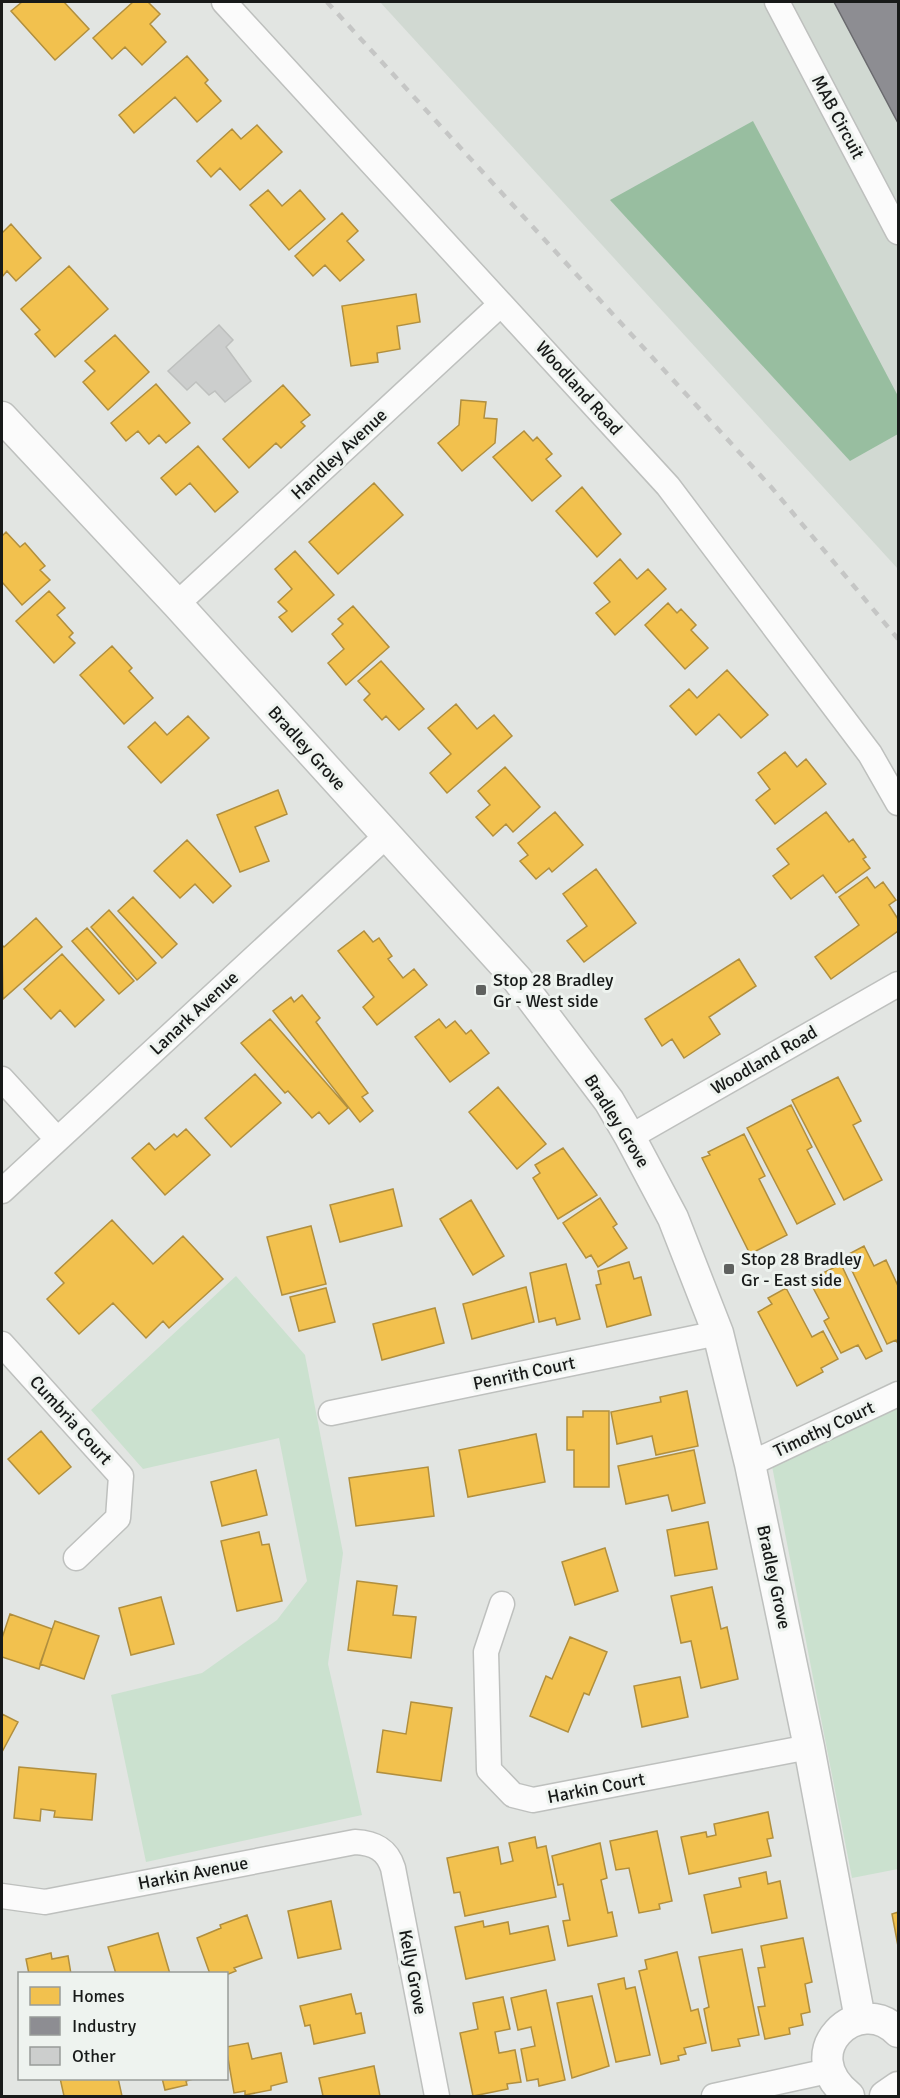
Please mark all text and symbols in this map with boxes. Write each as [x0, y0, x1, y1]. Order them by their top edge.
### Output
street label: MAB Circuit [807, 71, 869, 163]
street label: Woodland Road [531, 336, 627, 440]
street label: Handley Avenue [286, 404, 392, 504]
street label: Bradley Grove [263, 701, 351, 795]
street label: Lanark Avenue [145, 966, 243, 1060]
place label: Stop 28 Bradley Gr - West side [493, 969, 614, 1012]
marker: Stop 28 Bradley Gr - West side [474, 983, 488, 997]
street label: Woodland Road [707, 1021, 821, 1099]
street label: Bradley Grove [580, 1070, 654, 1172]
place label: Stop 28 Bradley Gr - East side [741, 1248, 862, 1291]
marker: Stop 28 Bradley Gr - East side [722, 1262, 736, 1276]
street label: Penrith Court [471, 1351, 577, 1395]
street label: Cumbria Court [25, 1371, 117, 1469]
street label: Timothy Court [770, 1396, 878, 1462]
street label: Bradley Grove [752, 1523, 796, 1631]
street label: Harkin Court [545, 1768, 647, 1808]
street label: Harkin Avenue [136, 1852, 250, 1894]
street label: Kelly Grove [394, 1928, 432, 2016]
legend [18, 1972, 228, 2080]
text: Homes [72, 1985, 125, 2007]
text: Industry [72, 2015, 137, 2037]
text: Other [72, 2045, 116, 2067]

